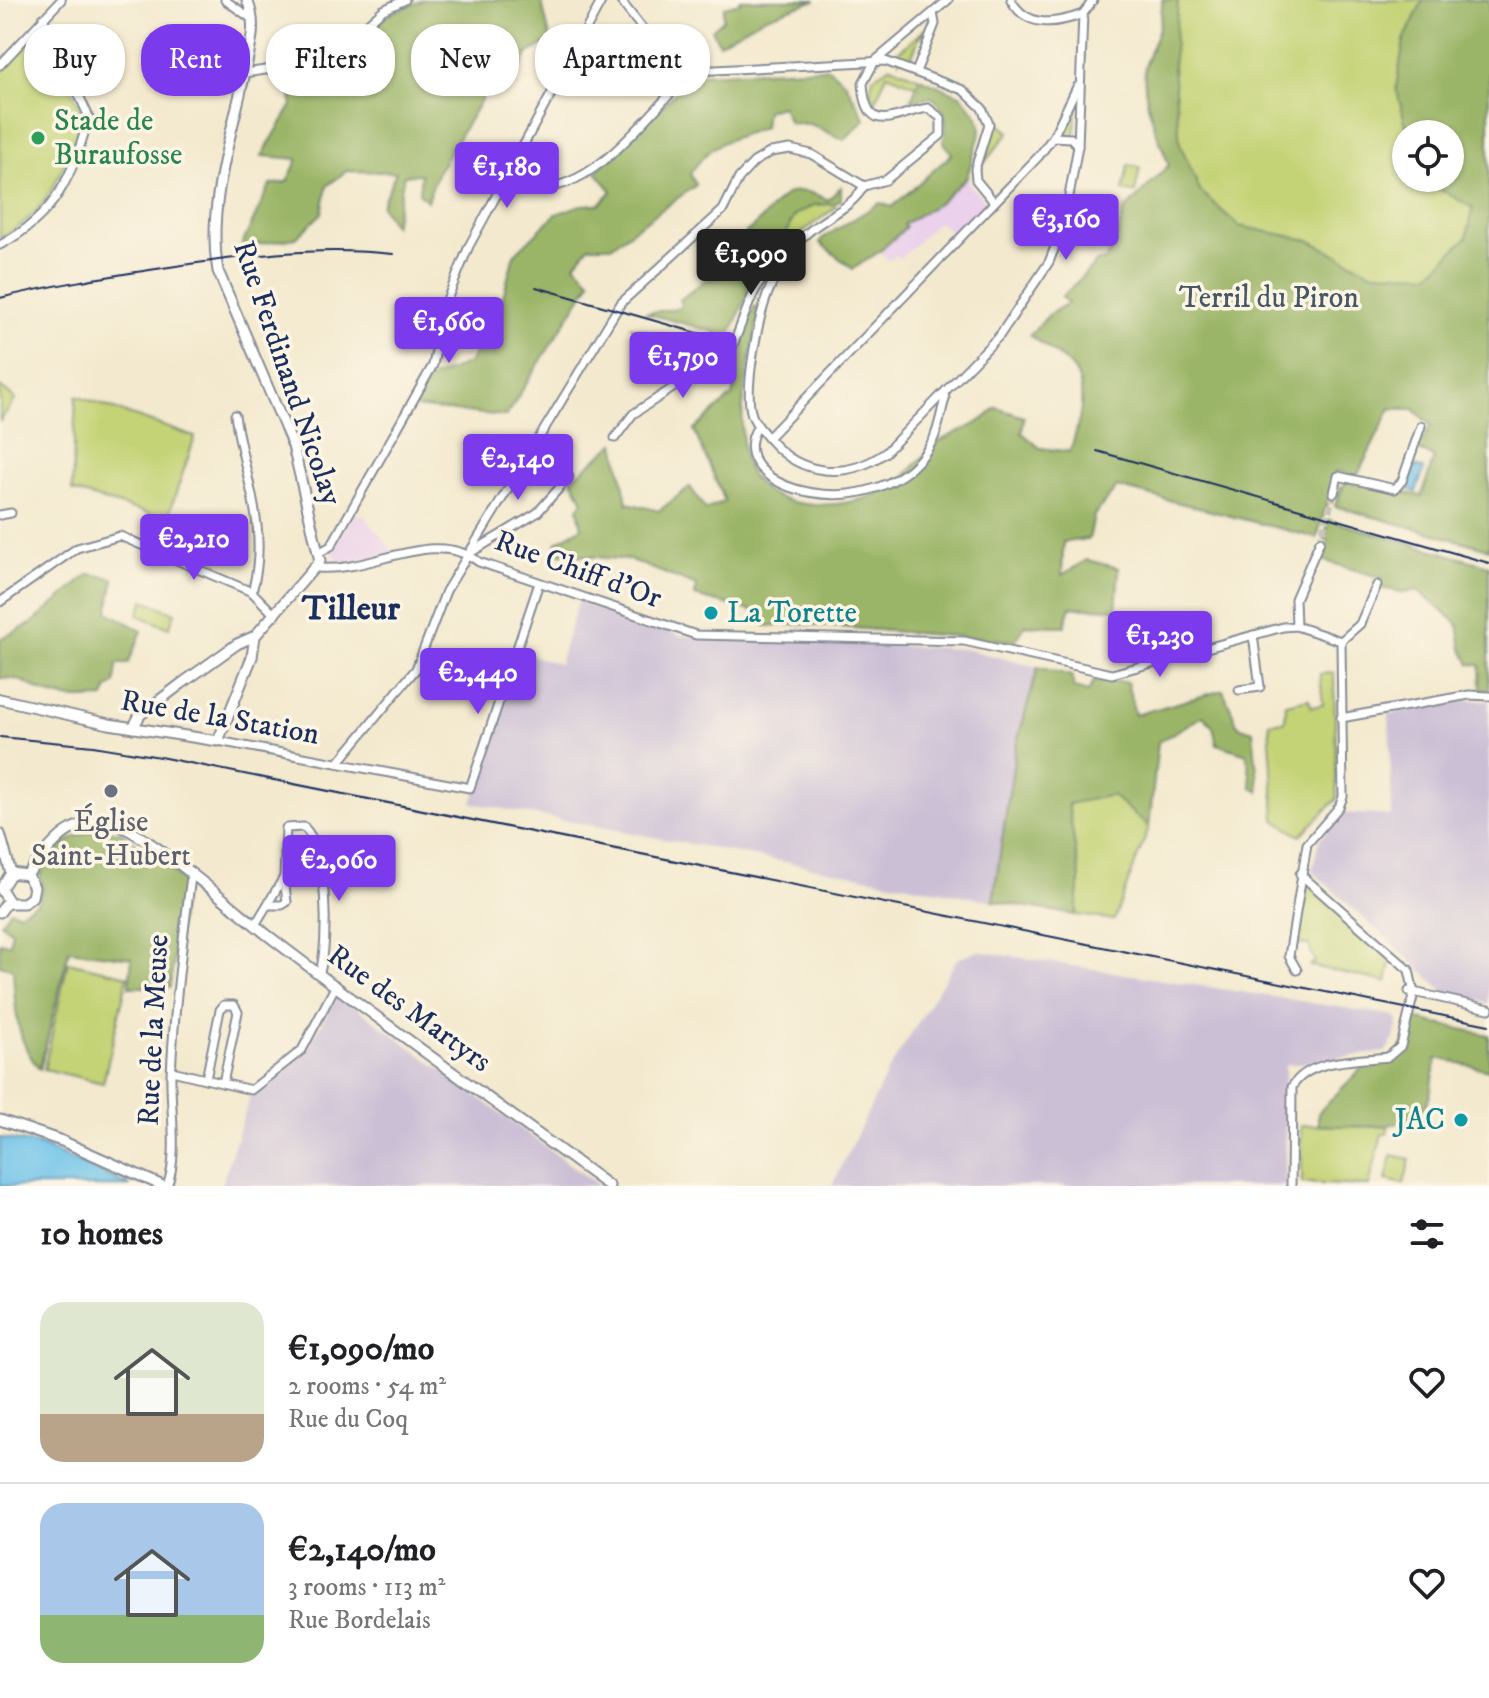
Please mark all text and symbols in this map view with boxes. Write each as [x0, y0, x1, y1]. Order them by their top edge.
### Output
chip: Buy [24, 24, 125, 96]
chip: Rent [141, 24, 250, 96]
chip: Filters [266, 24, 395, 96]
chip: New [411, 24, 519, 96]
chip: Apartment [535, 24, 710, 96]
place label: Stade de Buraufosse [54, 103, 182, 174]
map controls [1392, 120, 1464, 192]
button: locate [1392, 120, 1464, 192]
marker: Stade de Buraufosse [29, 129, 47, 147]
pin: €1,180 [442, 142, 572, 210]
text: €1,180 [473, 151, 541, 184]
pin: €3,160 [1001, 194, 1131, 262]
text: €3,160 [1032, 203, 1100, 236]
pin: €1,090 [686, 229, 816, 297]
street label: Rue Ferdinand Nicolay [224, 236, 350, 511]
text: €1,090 [715, 238, 787, 271]
park label: Terril du Piron [1179, 280, 1359, 317]
pin: €1,660 [384, 297, 514, 365]
text: €1,660 [413, 306, 485, 339]
pin: €1,790 [618, 332, 748, 400]
text: €1,790 [648, 341, 718, 374]
pin: €2,140 [453, 434, 583, 502]
text: €2,140 [481, 443, 555, 476]
pin: €2,210 [129, 514, 259, 582]
text: €2,210 [158, 523, 230, 556]
street label: Rue Chiff d'Or [489, 523, 667, 617]
district label: Tilleur [301, 588, 400, 630]
place label: La Torette [727, 595, 857, 632]
marker: La Torette [702, 604, 720, 622]
pin: €1,230 [1095, 611, 1225, 679]
text: €1,230 [1126, 620, 1194, 653]
pin: €2,440 [413, 648, 543, 716]
text: €2,440 [438, 657, 518, 690]
street label: Rue de la Station [118, 682, 322, 754]
marker: Église Saint-Hubert [102, 782, 120, 800]
place label: Église Saint-Hubert [31, 803, 191, 875]
pin: €2,060 [274, 835, 404, 903]
text: €2,060 [301, 844, 377, 877]
street label: Rue de la Meuse [131, 933, 177, 1127]
street label: Rue des Martyrs [320, 937, 498, 1081]
place label: JAC [1392, 1102, 1445, 1139]
marker: JAC [1452, 1111, 1470, 1129]
icon: filters [1405, 1212, 1449, 1256]
text: 10 homes [40, 1213, 163, 1255]
text: €1,090/mo [288, 1328, 434, 1370]
icon: home [104, 1334, 200, 1430]
icon: heart [1405, 1360, 1449, 1404]
text: 2 rooms · 54 m² [288, 1370, 446, 1403]
text: Rue du Coq [288, 1403, 408, 1436]
text: €2,140/mo [288, 1529, 436, 1571]
icon: home [104, 1535, 200, 1631]
icon: heart [1405, 1561, 1449, 1605]
text: 3 rooms · 113 m² [288, 1571, 445, 1604]
text: Rue Bordelais [288, 1604, 431, 1637]

